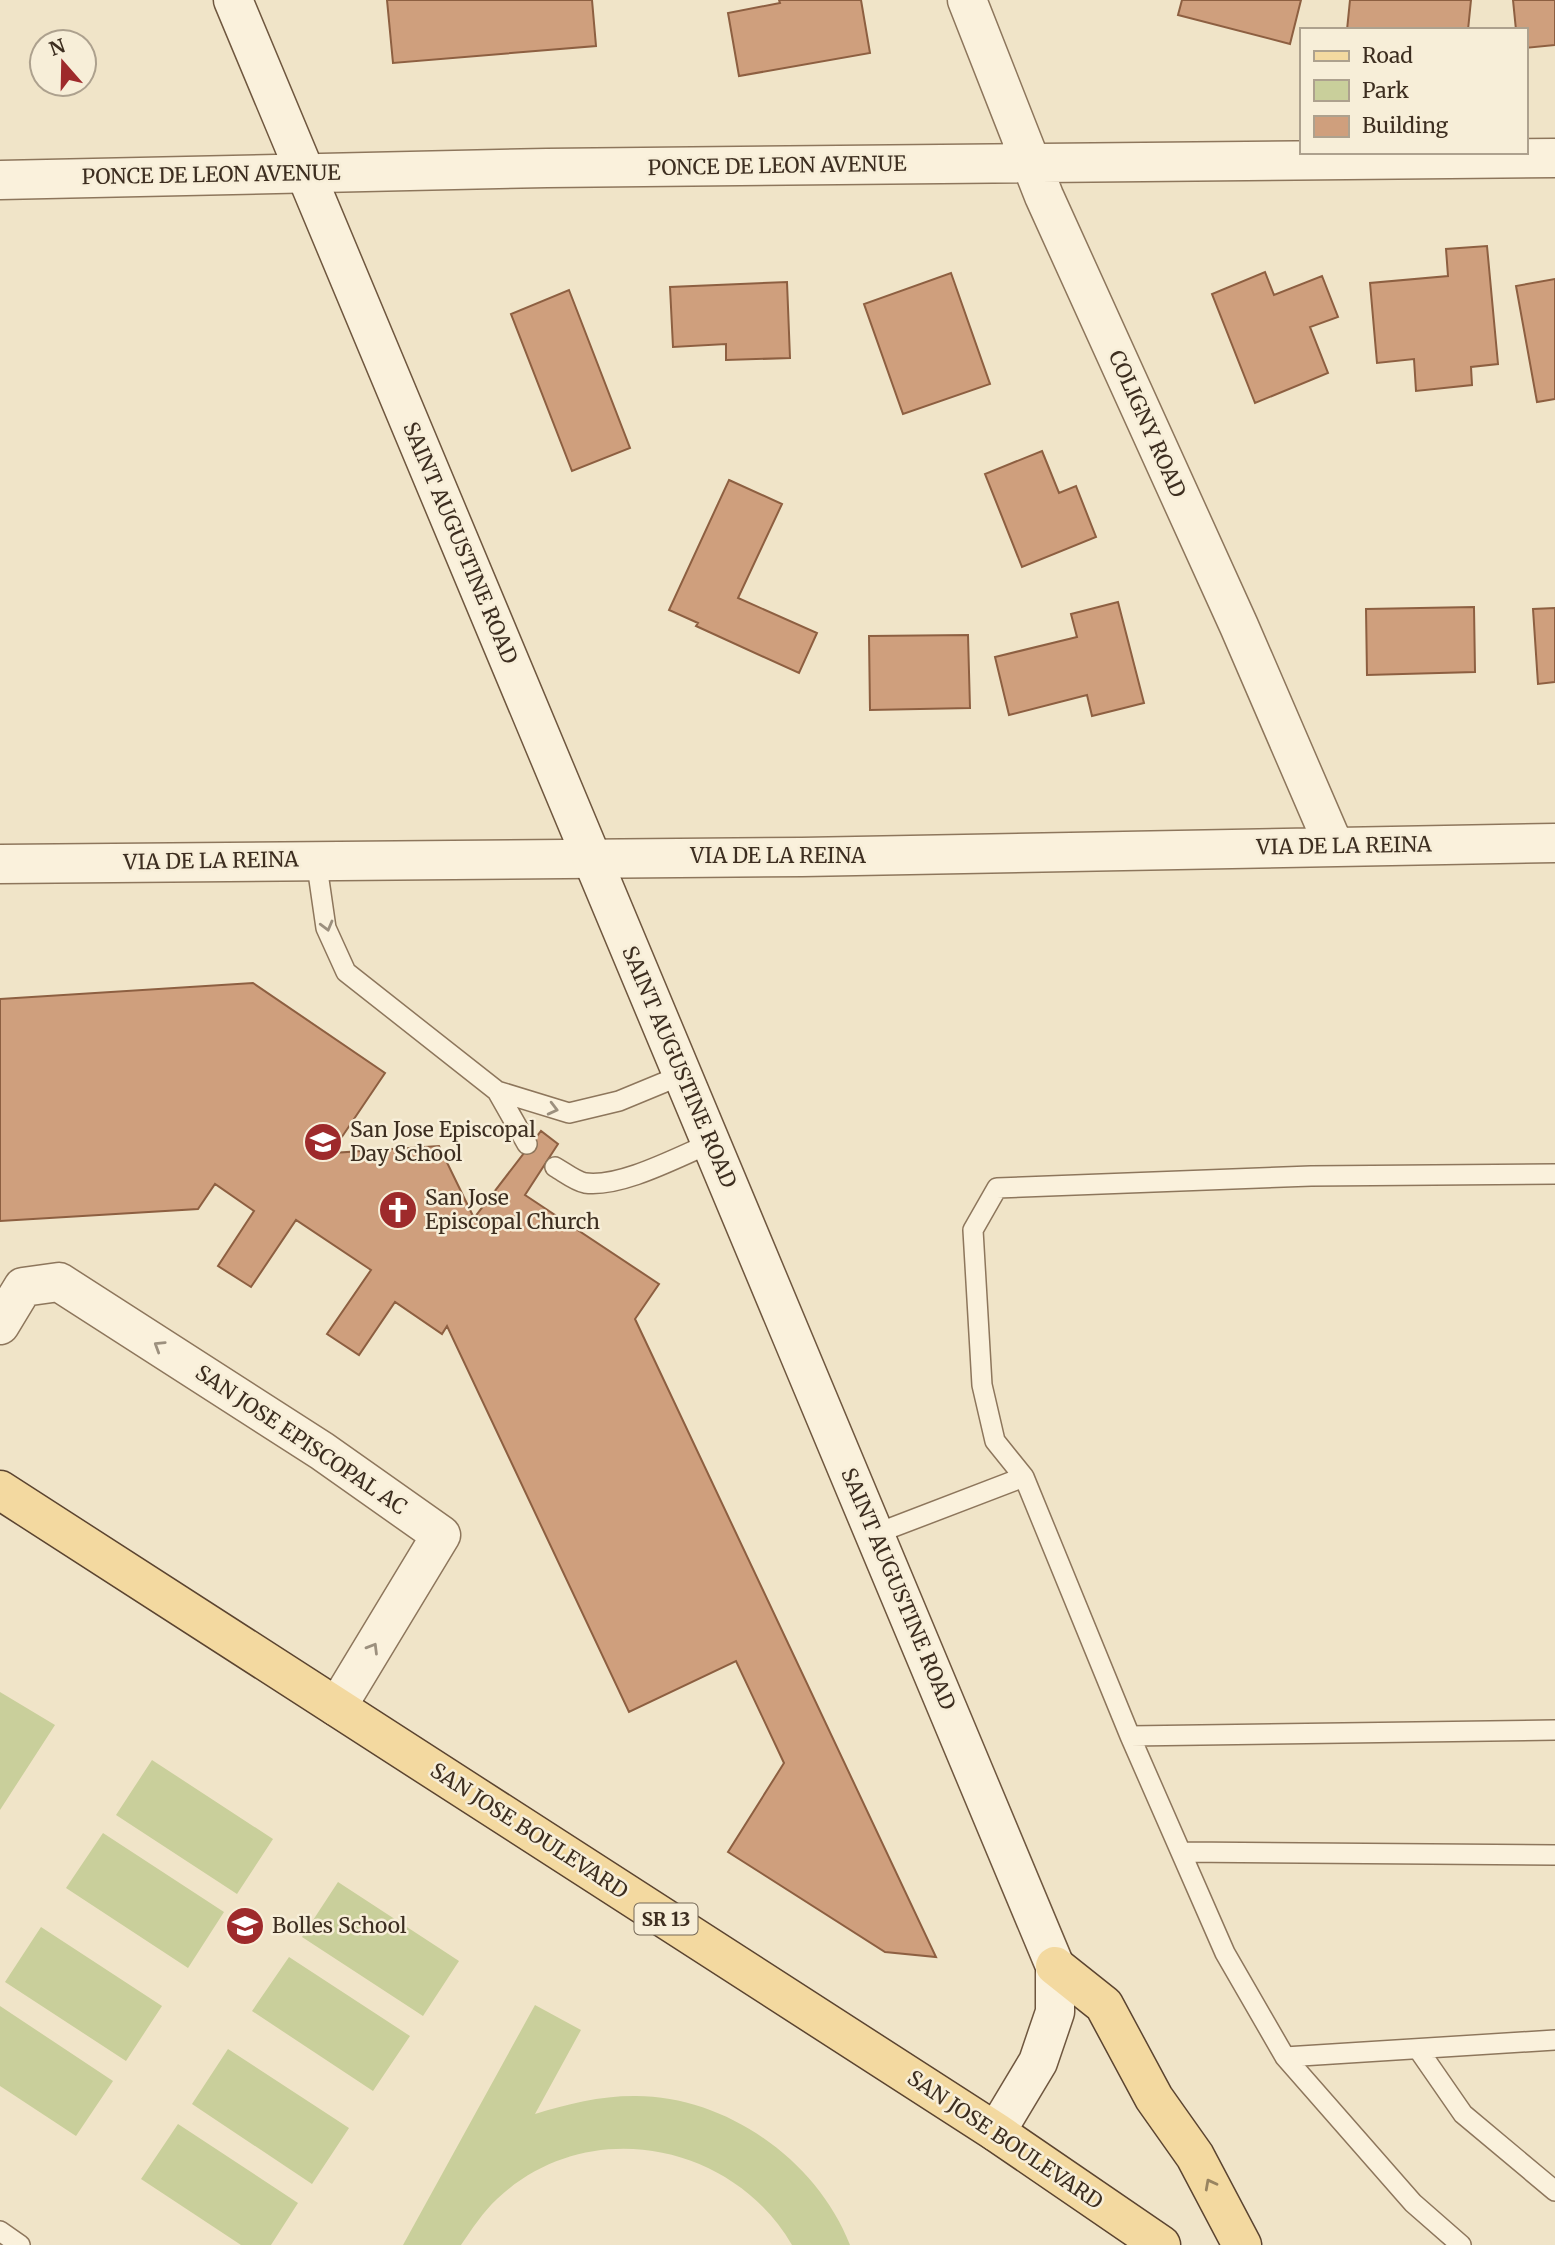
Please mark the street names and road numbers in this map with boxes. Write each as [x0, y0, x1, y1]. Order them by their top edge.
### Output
street label: PONCE DE LEON AVENUE [647, 150, 907, 181]
street label: PONCE DE LEON AVENUE [81, 159, 341, 190]
street label: COLIGNY ROAD [1103, 346, 1192, 502]
street label: SAINT AUGUSTINE ROAD [397, 418, 524, 668]
street label: VIA DE LA REINA [1255, 830, 1432, 861]
street label: VIA DE LA REINA [689, 842, 866, 869]
street label: VIA DE LA REINA [122, 845, 299, 876]
street label: SAINT AUGUSTINE ROAD [616, 942, 743, 1192]
street label: SAN JOSE EPISCOPAL AC [190, 1359, 412, 1520]
street label: SAINT AUGUSTINE ROAD [835, 1464, 962, 1714]
street label: SAN JOSE BOULEVARD [425, 1757, 633, 1905]
road number: SR 13 [634, 1904, 698, 1935]
street label: SAN JOSE BOULEVARD [902, 2064, 1108, 2215]

